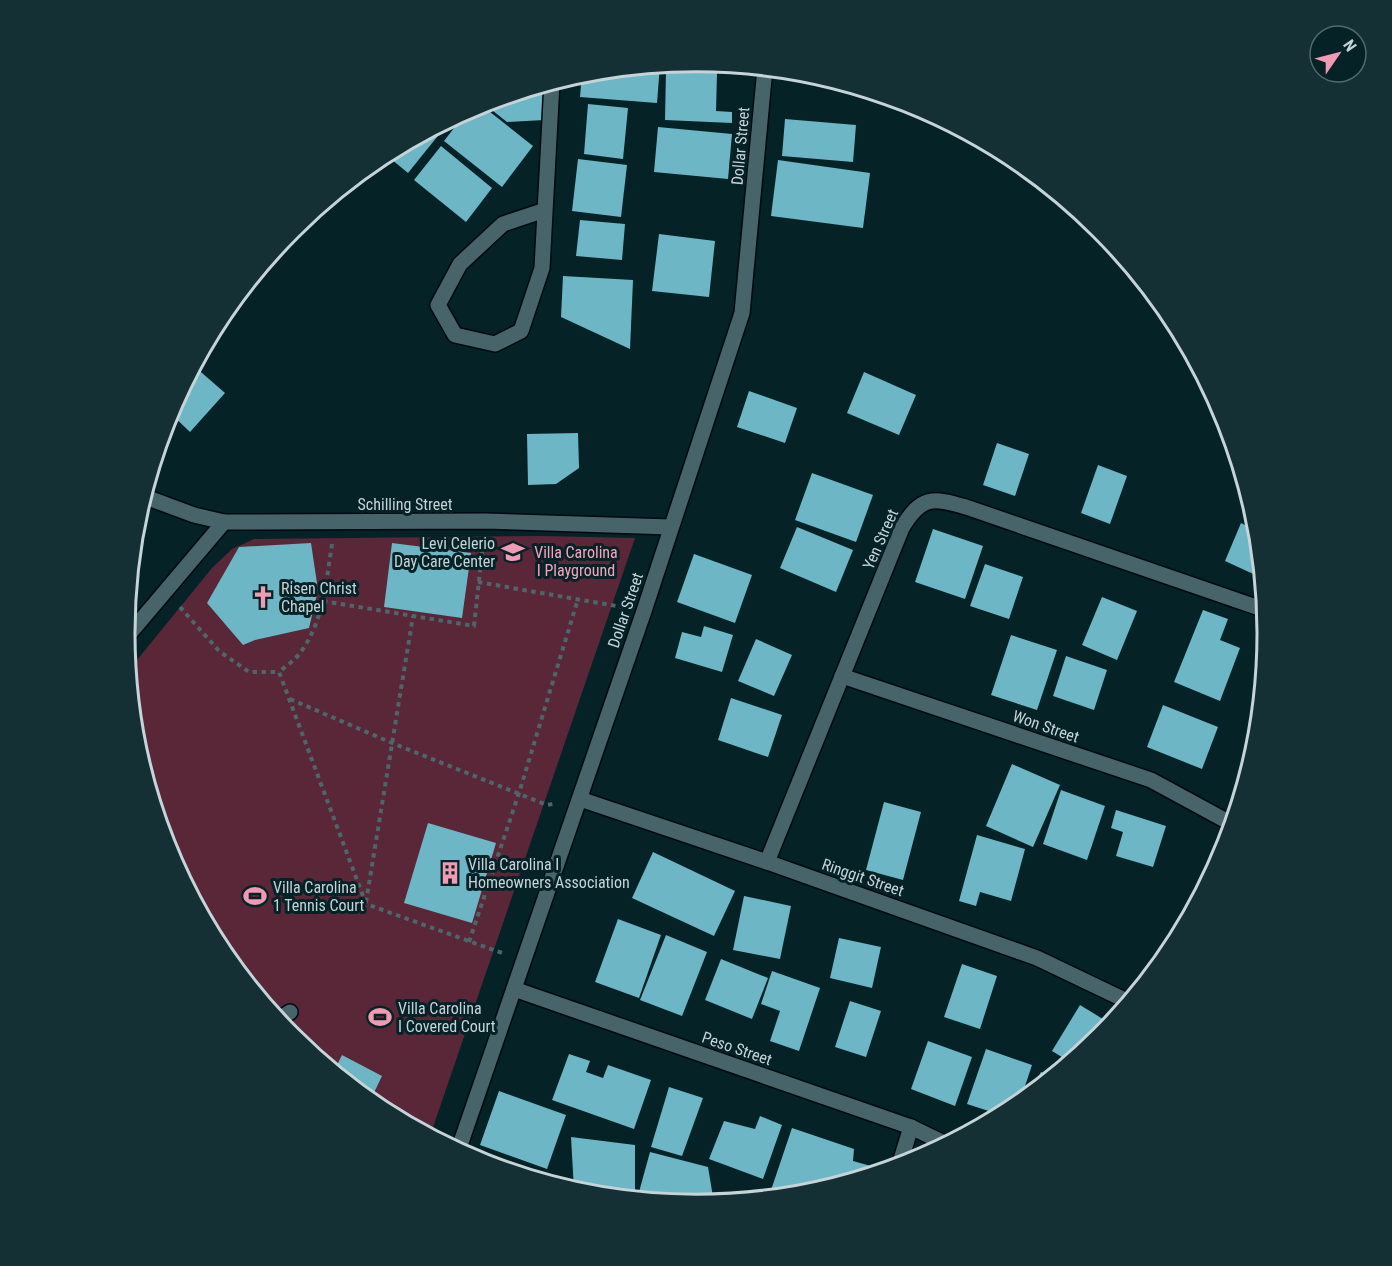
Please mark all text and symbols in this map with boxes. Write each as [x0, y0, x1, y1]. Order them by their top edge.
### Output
north arrow [1308, 24, 1368, 84]
text: N [1339, 36, 1360, 55]
street label: Dollar Street [728, 106, 753, 186]
street label: Schilling Street [358, 495, 453, 514]
street label: Yen Street [859, 506, 902, 572]
place label: Levi Celerio Day Care Center [394, 534, 495, 571]
school or university icon: Levi Celerio Day Care Center [500, 539, 526, 565]
park label: Villa Carolina I Playground [534, 543, 618, 580]
street label: Dollar Street [604, 570, 647, 650]
place label: Risen Christ Chapel [281, 579, 357, 616]
church icon: Risen Christ Chapel [250, 584, 276, 610]
street label: Won Street [1010, 706, 1082, 747]
place label: Villa Carolina I Homeowners Association [468, 855, 630, 892]
street label: Ringgit Street [819, 855, 906, 900]
building icon: Villa Carolina I Homeowners Association [437, 860, 463, 886]
place label: Villa Carolina 1 Tennis Court [273, 878, 365, 915]
sports icon: Villa Carolina 1 Tennis Court [242, 883, 268, 909]
place label: Villa Carolina I Covered Court [398, 999, 496, 1036]
sports icon: Villa Carolina I Covered Court [367, 1004, 393, 1030]
street label: Peso Street [699, 1028, 775, 1069]

